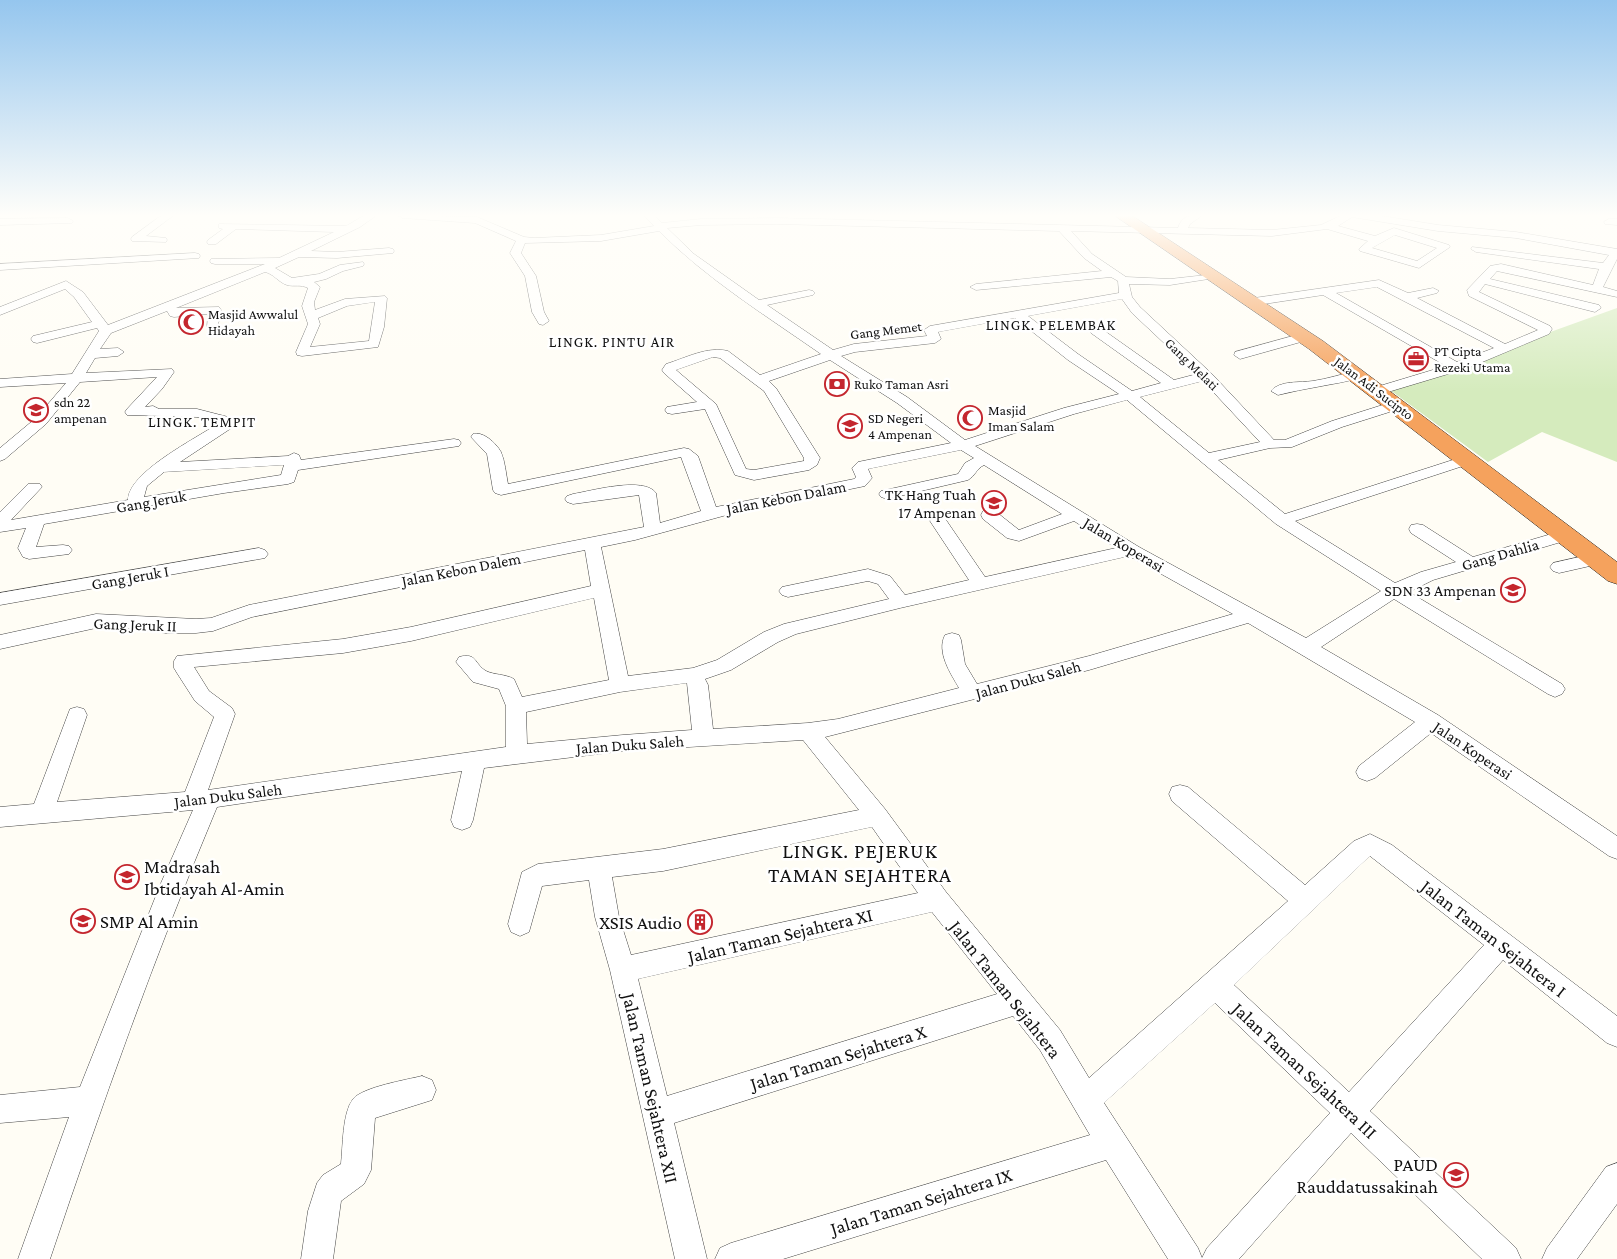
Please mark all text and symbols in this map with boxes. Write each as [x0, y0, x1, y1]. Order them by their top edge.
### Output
place label: Masjid Awwalul Hidayah [208, 306, 299, 338]
mosque icon: Masjid Awwalul Hidayah [178, 309, 204, 335]
district label: LINGK. PELEMBAK [986, 317, 1116, 333]
street label: Gang Memet [849, 318, 923, 342]
district label: LINGK. PINTU AIR [549, 334, 675, 350]
street label: Gang Melati [1162, 334, 1222, 394]
place label: PT Cipta Rezeki Utama [1434, 343, 1511, 375]
office icon: PT Cipta Rezeki Utama [1403, 346, 1429, 372]
street label: Jalan Adi Sucipto [1330, 352, 1417, 423]
bank icon: Ruko Taman Asri [824, 371, 850, 397]
place label: Ruko Taman Asri [854, 376, 949, 392]
place label: sdn 22 ampenan [54, 394, 107, 426]
school or university icon: sdn 22 ampenan [23, 397, 49, 423]
place label: Masjid Iman Salam [988, 402, 1055, 434]
mosque icon: Masjid Iman Salam [957, 405, 983, 431]
place label: SD Negeri 4 Ampenan [868, 410, 932, 442]
school or university icon: SD Negeri 4 Ampenan [837, 413, 863, 439]
district label: LINGK. TEMPIT [148, 414, 256, 430]
street label: Jalan Kebon Dalam [723, 478, 848, 519]
place label: TK Hang Tuah 17 Ampenan [885, 486, 976, 522]
street label: Gang Jeruk [115, 487, 188, 517]
school or university icon: TK Hang Tuah 17 Ampenan [981, 490, 1007, 516]
street label: Jalan Koperasi [1078, 513, 1167, 576]
street label: Gang Dahlia [1460, 535, 1541, 575]
street label: Jalan Kebon Dalem [398, 550, 523, 591]
street label: Gang Jeruk I [90, 562, 170, 594]
school or university icon: SDN 33 Ampenan [1500, 577, 1526, 603]
place label: SDN 33 Ampenan [1384, 582, 1496, 600]
street label: Gang Jeruk II [93, 615, 177, 635]
street label: Jalan Duku Saleh [972, 657, 1083, 703]
street label: Jalan Koperasi [1428, 717, 1515, 784]
street label: Jalan Duku Saleh [573, 732, 685, 758]
street label: Jalan Duku Saleh [171, 780, 283, 812]
district label: LINGK. PEJERUK TAMAN SEJAHTERA [768, 839, 952, 887]
place label: Madrasah Ibtidayah Al-Amin [144, 856, 285, 899]
school or university icon: Madrasah Ibtidayah Al-Amin [114, 864, 140, 890]
street label: Jalan Taman Sejahtera I [1415, 874, 1570, 1002]
street label: Jalan Taman Sejahtera XI [684, 904, 875, 968]
school or university icon: SMP Al Amin [70, 908, 96, 934]
building icon: XSIS Audio [687, 909, 713, 935]
place label: SMP Al Amin [100, 911, 198, 932]
place label: XSIS Audio [599, 912, 682, 933]
street label: Jalan Taman Sejahtera [943, 915, 1066, 1063]
street label: Jalan Taman Sejahtera XII [617, 989, 683, 1186]
street label: Jalan Taman Sejahtera III [1226, 997, 1381, 1143]
street label: Jalan Taman Sejahtera X [746, 1021, 929, 1096]
place label: PAUD Rauddatussakinah [1297, 1154, 1438, 1197]
school or university icon: PAUD Rauddatussakinah [1443, 1162, 1469, 1188]
street label: Jalan Taman Sejahtera IX [826, 1164, 1015, 1241]

